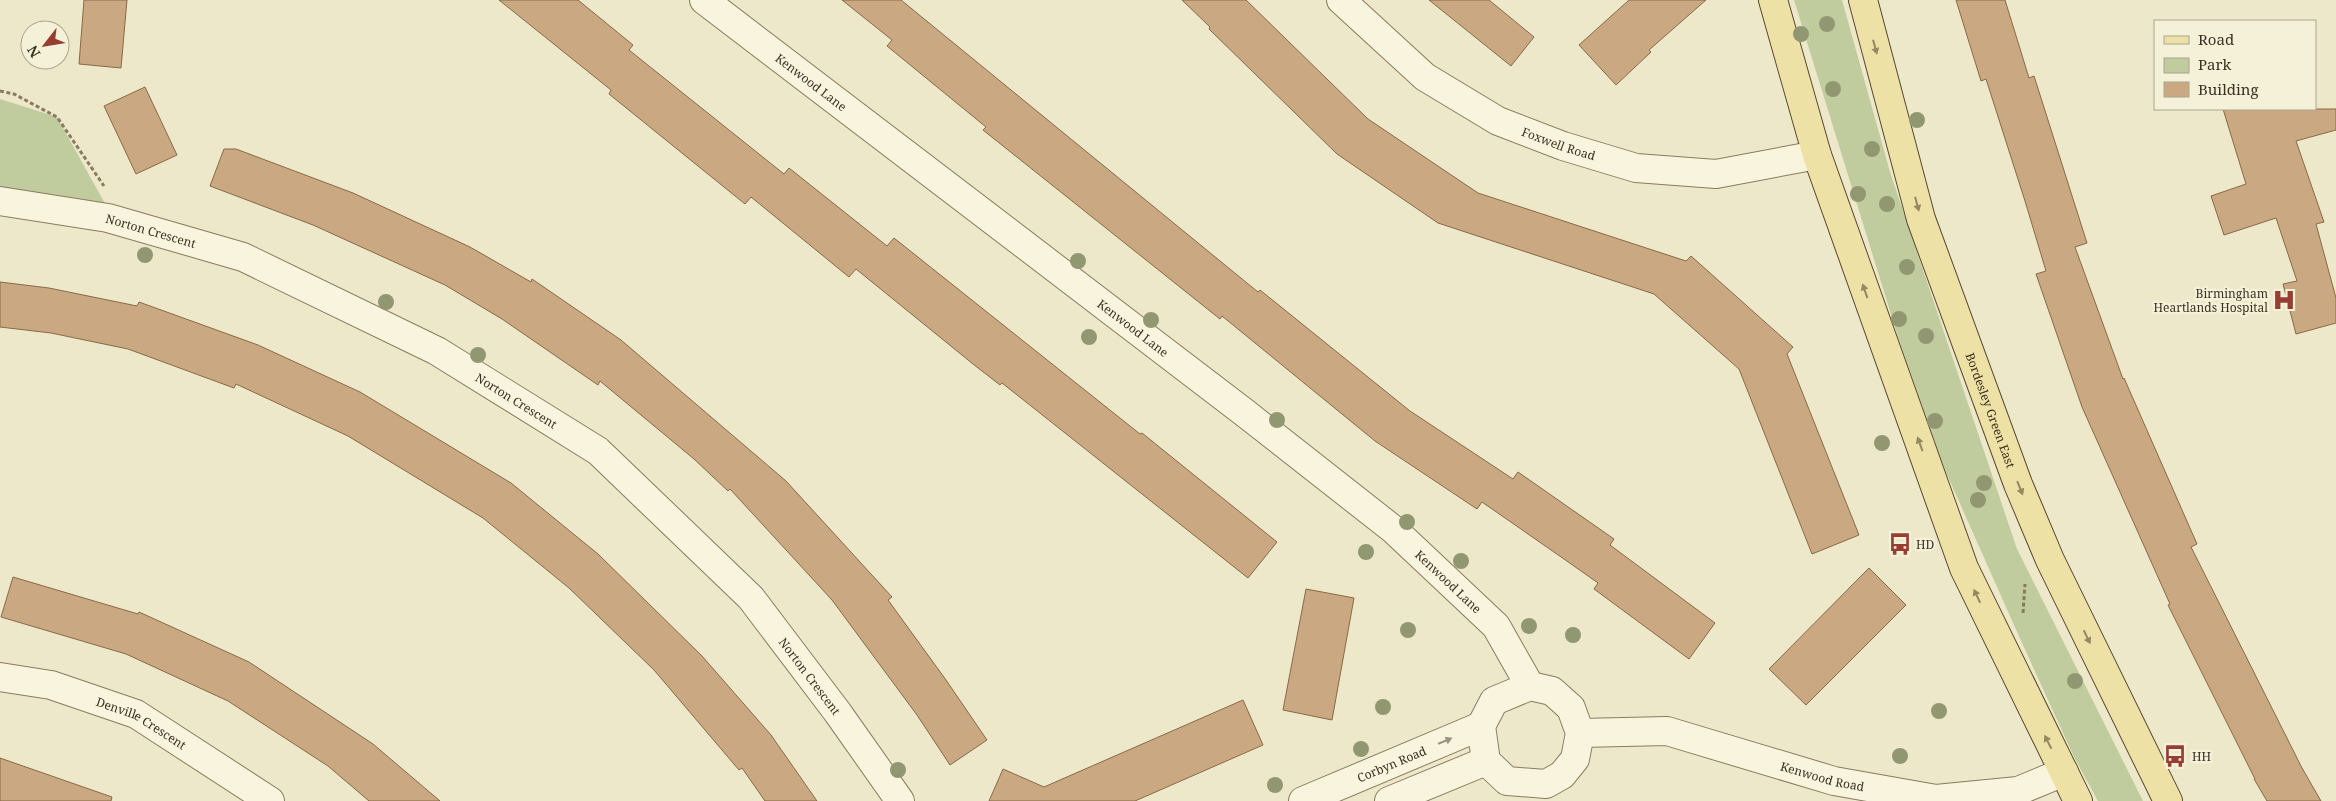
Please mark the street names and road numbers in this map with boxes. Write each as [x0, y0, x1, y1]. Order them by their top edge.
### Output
street label: Kenwood Lane [772, 49, 850, 115]
street label: Foxwell Road [1520, 123, 1598, 164]
street label: Norton Crescent [104, 209, 198, 251]
street label: Kenwood Lane [1094, 295, 1172, 360]
street label: Bordesley Green East [1962, 350, 2020, 470]
street label: Norton Crescent [473, 369, 560, 432]
street label: Kenwood Lane [1412, 546, 1486, 617]
street label: Norton Crescent [775, 634, 845, 718]
street label: Denville Crescent [94, 693, 190, 753]
street label: Corbyn Road [1354, 741, 1429, 786]
street label: Kenwood Road [1779, 757, 1866, 795]

